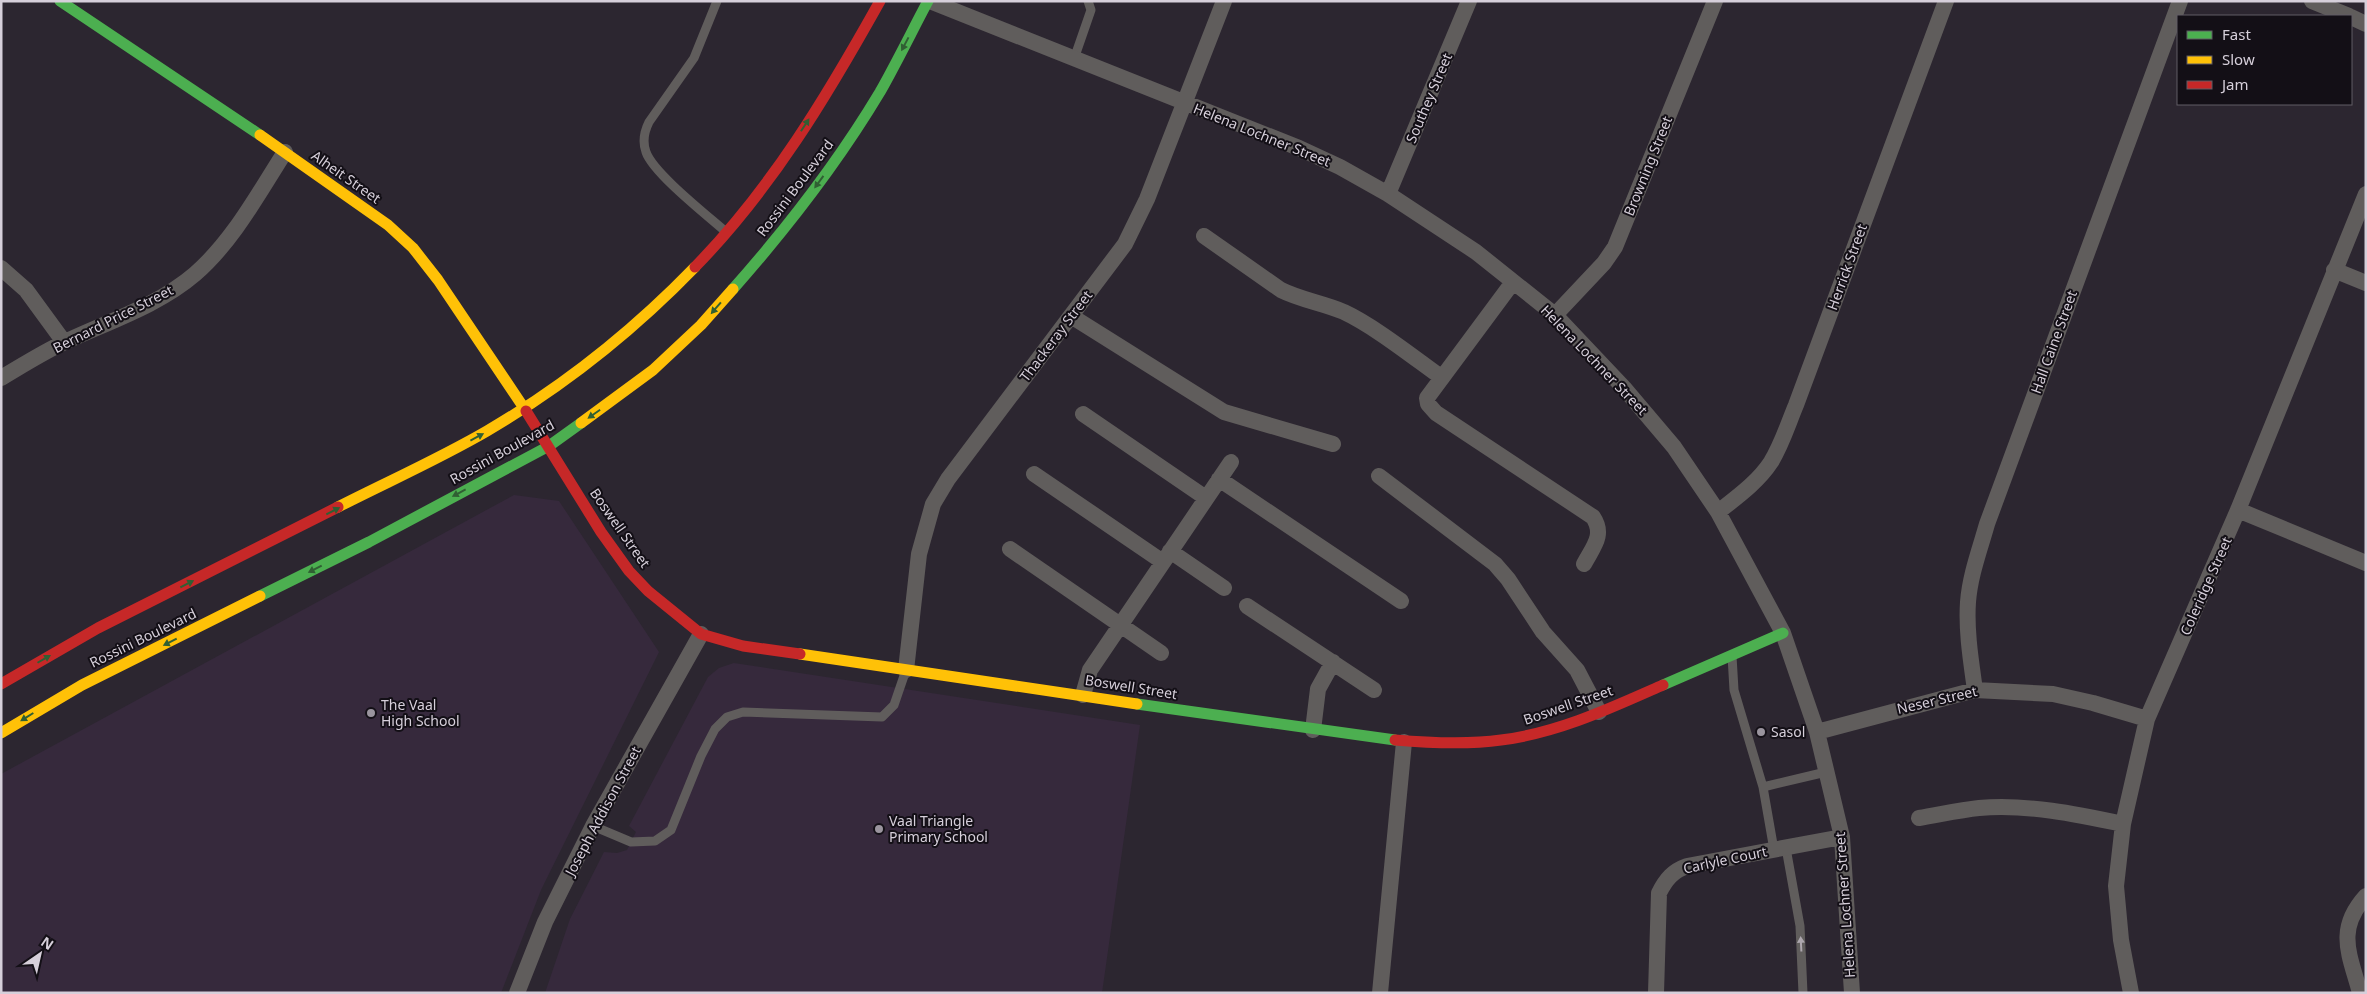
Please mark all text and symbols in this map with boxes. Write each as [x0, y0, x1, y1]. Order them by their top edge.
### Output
legend [2177, 15, 2352, 105]
text: Fast [2222, 24, 2251, 44]
one-way arrow [901, 37, 909, 52]
text: Slow [2222, 49, 2255, 69]
street label: Southey Street [1401, 50, 1456, 146]
text: Jam [2220, 74, 2249, 94]
street label: Helena Lochner Street [1191, 98, 1334, 171]
street label: Browning Street [1619, 113, 1676, 219]
one-way arrow [801, 119, 810, 132]
street label: Rossini Boulevard [752, 135, 837, 240]
street label: Alheit Street [308, 146, 385, 207]
one-way arrow [814, 175, 824, 189]
street label: Herrick Street [1822, 221, 1871, 313]
street label: Bernard Price Street [50, 280, 176, 357]
street label: Thackeray Street [1015, 286, 1096, 385]
street label: Hall Caine Street [2026, 288, 2081, 396]
street label: Helena Lochner Street [1537, 300, 1652, 419]
one-way arrow [710, 301, 722, 313]
one-way arrow [587, 409, 601, 419]
street label: Rossini Boulevard [446, 415, 557, 488]
one-way arrow [470, 433, 484, 441]
street label: Boswell Street [586, 484, 655, 571]
one-way arrow [453, 489, 466, 498]
one-way arrow [325, 507, 340, 515]
street label: Coleridge Street [2175, 533, 2236, 638]
one-way arrow [308, 565, 323, 573]
one-way arrow [180, 580, 195, 588]
street label: Rossini Boulevard [86, 603, 199, 672]
one-way arrow [163, 638, 177, 646]
one-way arrow [37, 655, 50, 664]
street label: Boswell Street [1084, 670, 1179, 703]
street label: Boswell Street [1521, 680, 1615, 729]
street label: Neser Street [1895, 681, 1979, 718]
place label: The Vaal High School [381, 695, 460, 730]
marker: The Vaal High School [365, 707, 377, 719]
one-way arrow [20, 713, 33, 722]
place label: Sasol [1771, 722, 1805, 741]
marker: Sasol [1755, 726, 1767, 738]
street label: Joseph Addison Street [559, 743, 645, 881]
place label: Vaal Triangle Primary School [889, 811, 988, 846]
marker: Vaal Triangle Primary School [873, 823, 885, 835]
street label: Helena Lochner Street [1830, 831, 1859, 979]
street label: Carlyle Court [1681, 841, 1769, 878]
north arrow [15, 929, 65, 979]
text: N [38, 932, 58, 954]
one-way arrow [1796, 936, 1804, 952]

